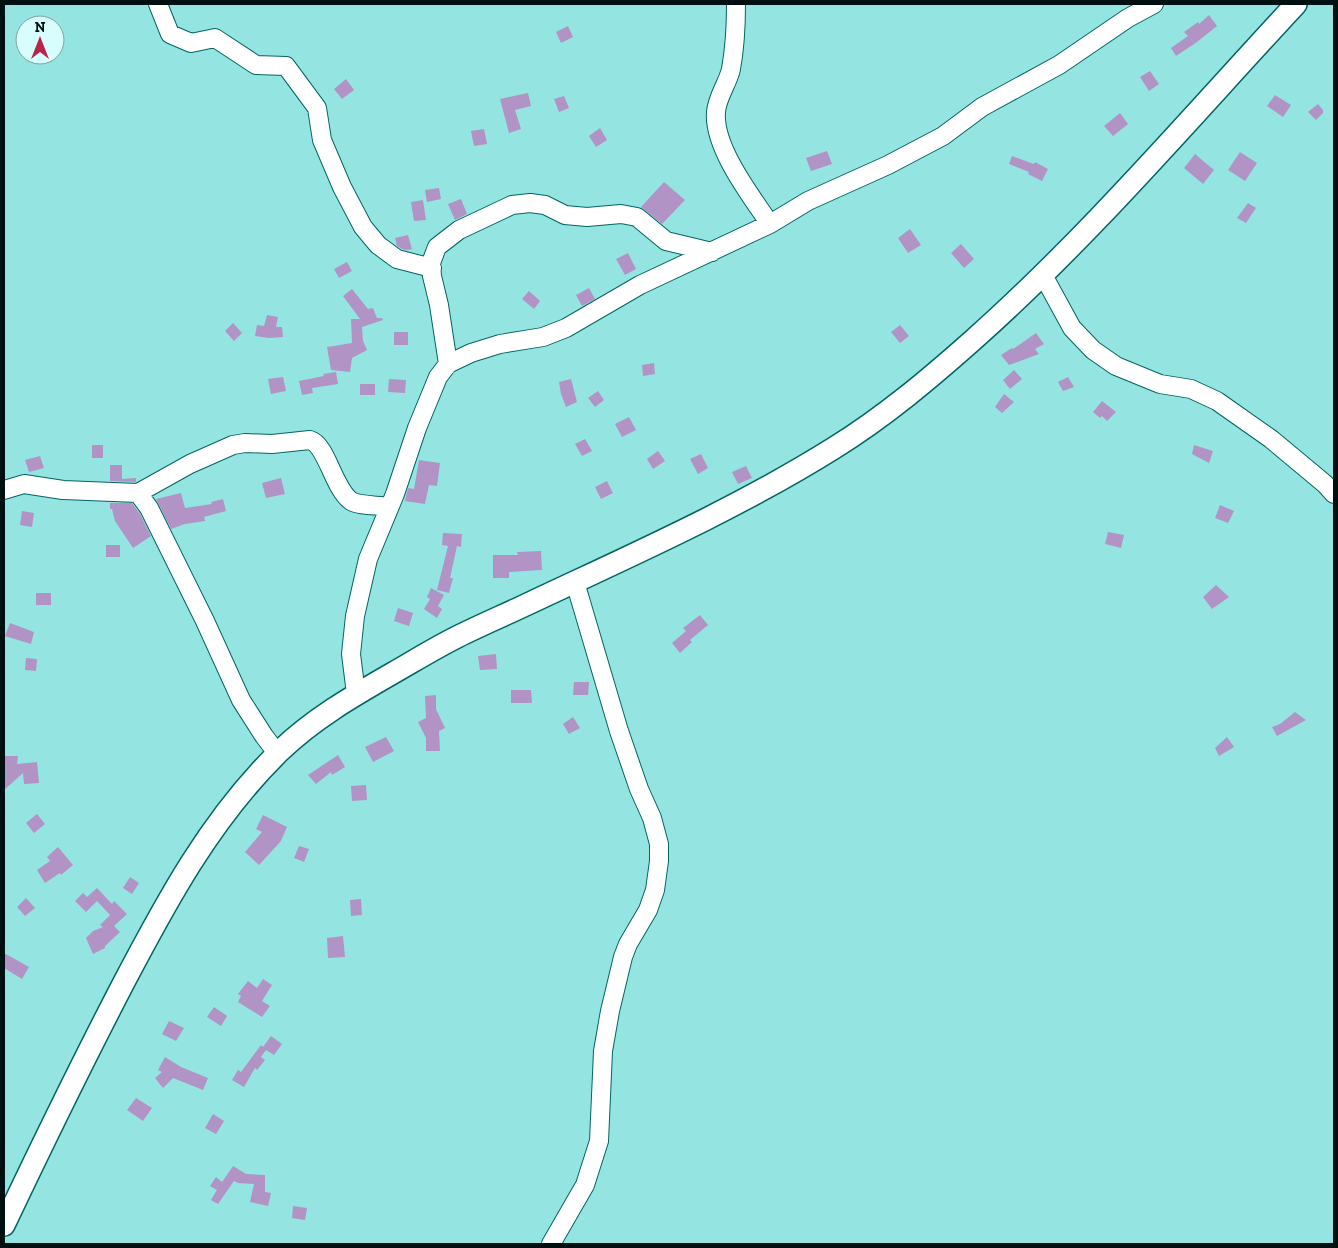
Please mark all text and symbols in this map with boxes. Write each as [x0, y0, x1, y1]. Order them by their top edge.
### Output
north arrow [15, 15, 65, 65]
text: N [35, 19, 46, 36]

